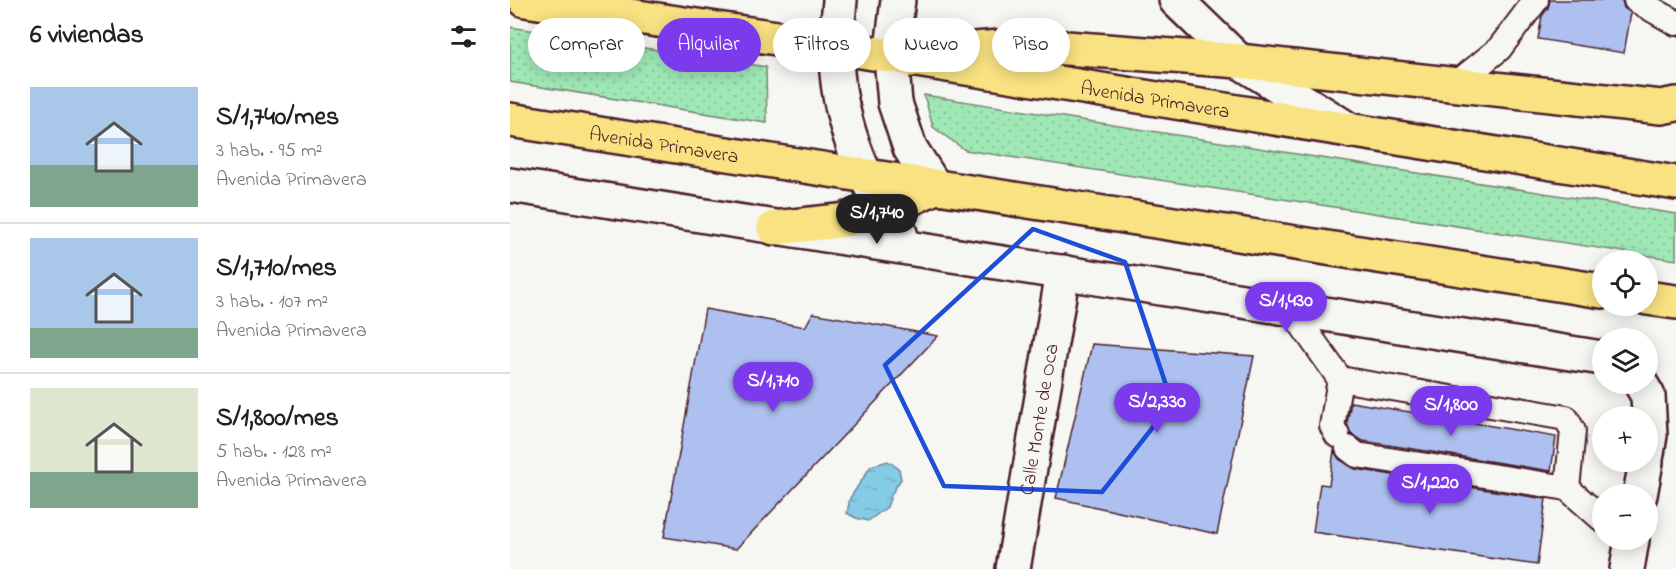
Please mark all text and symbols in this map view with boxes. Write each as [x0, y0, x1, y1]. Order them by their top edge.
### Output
text: 6 viviendas [30, 17, 144, 55]
chip: Comprar [528, 18, 645, 72]
chip: Alquilar [657, 18, 761, 72]
chip: Filtros [773, 18, 871, 72]
chip: Nuevo [883, 18, 980, 72]
chip: Piso [992, 18, 1070, 72]
icon: filters [447, 20, 480, 53]
street label: Avenida Primavera [1078, 75, 1232, 128]
text: S/1,740/mes [216, 99, 339, 137]
icon: home [78, 111, 150, 183]
street label: Avenida Primavera [587, 121, 741, 173]
text: 3 hab. · 95 m² [216, 137, 322, 166]
text: Avenida Primavera [216, 166, 367, 195]
pin: S/1,740 [822, 194, 932, 245]
text: S/1,740 [850, 199, 904, 228]
text: S/1,710/mes [216, 250, 337, 288]
map controls [1592, 250, 1658, 550]
button: locate [1592, 250, 1658, 316]
icon: home [78, 262, 150, 334]
pin: S/1,430 [1231, 282, 1341, 333]
text: S/1,430 [1259, 287, 1313, 316]
text: 3 hab. · 107 m² [216, 288, 328, 317]
text: Avenida Primavera [216, 317, 367, 346]
button: layers [1592, 328, 1658, 394]
street label: Calle Monte de Oca [1014, 341, 1068, 498]
pin: S/1,710 [718, 362, 828, 413]
text: S/1,710 [747, 367, 799, 396]
pin: S/2,330 [1102, 383, 1212, 434]
pin: S/1,800 [1396, 386, 1506, 437]
text: S/2,330 [1128, 388, 1186, 417]
text: S/1,800 [1424, 391, 1478, 420]
text: S/1,800/mes [216, 400, 339, 438]
button: + [1592, 406, 1658, 472]
icon: home [78, 412, 150, 484]
text: 5 hab. · 128 m² [216, 438, 332, 467]
pin: S/1,220 [1375, 464, 1485, 515]
text: Avenida Primavera [216, 467, 367, 496]
text: S/1,220 [1401, 469, 1459, 498]
button: − [1592, 484, 1658, 550]

